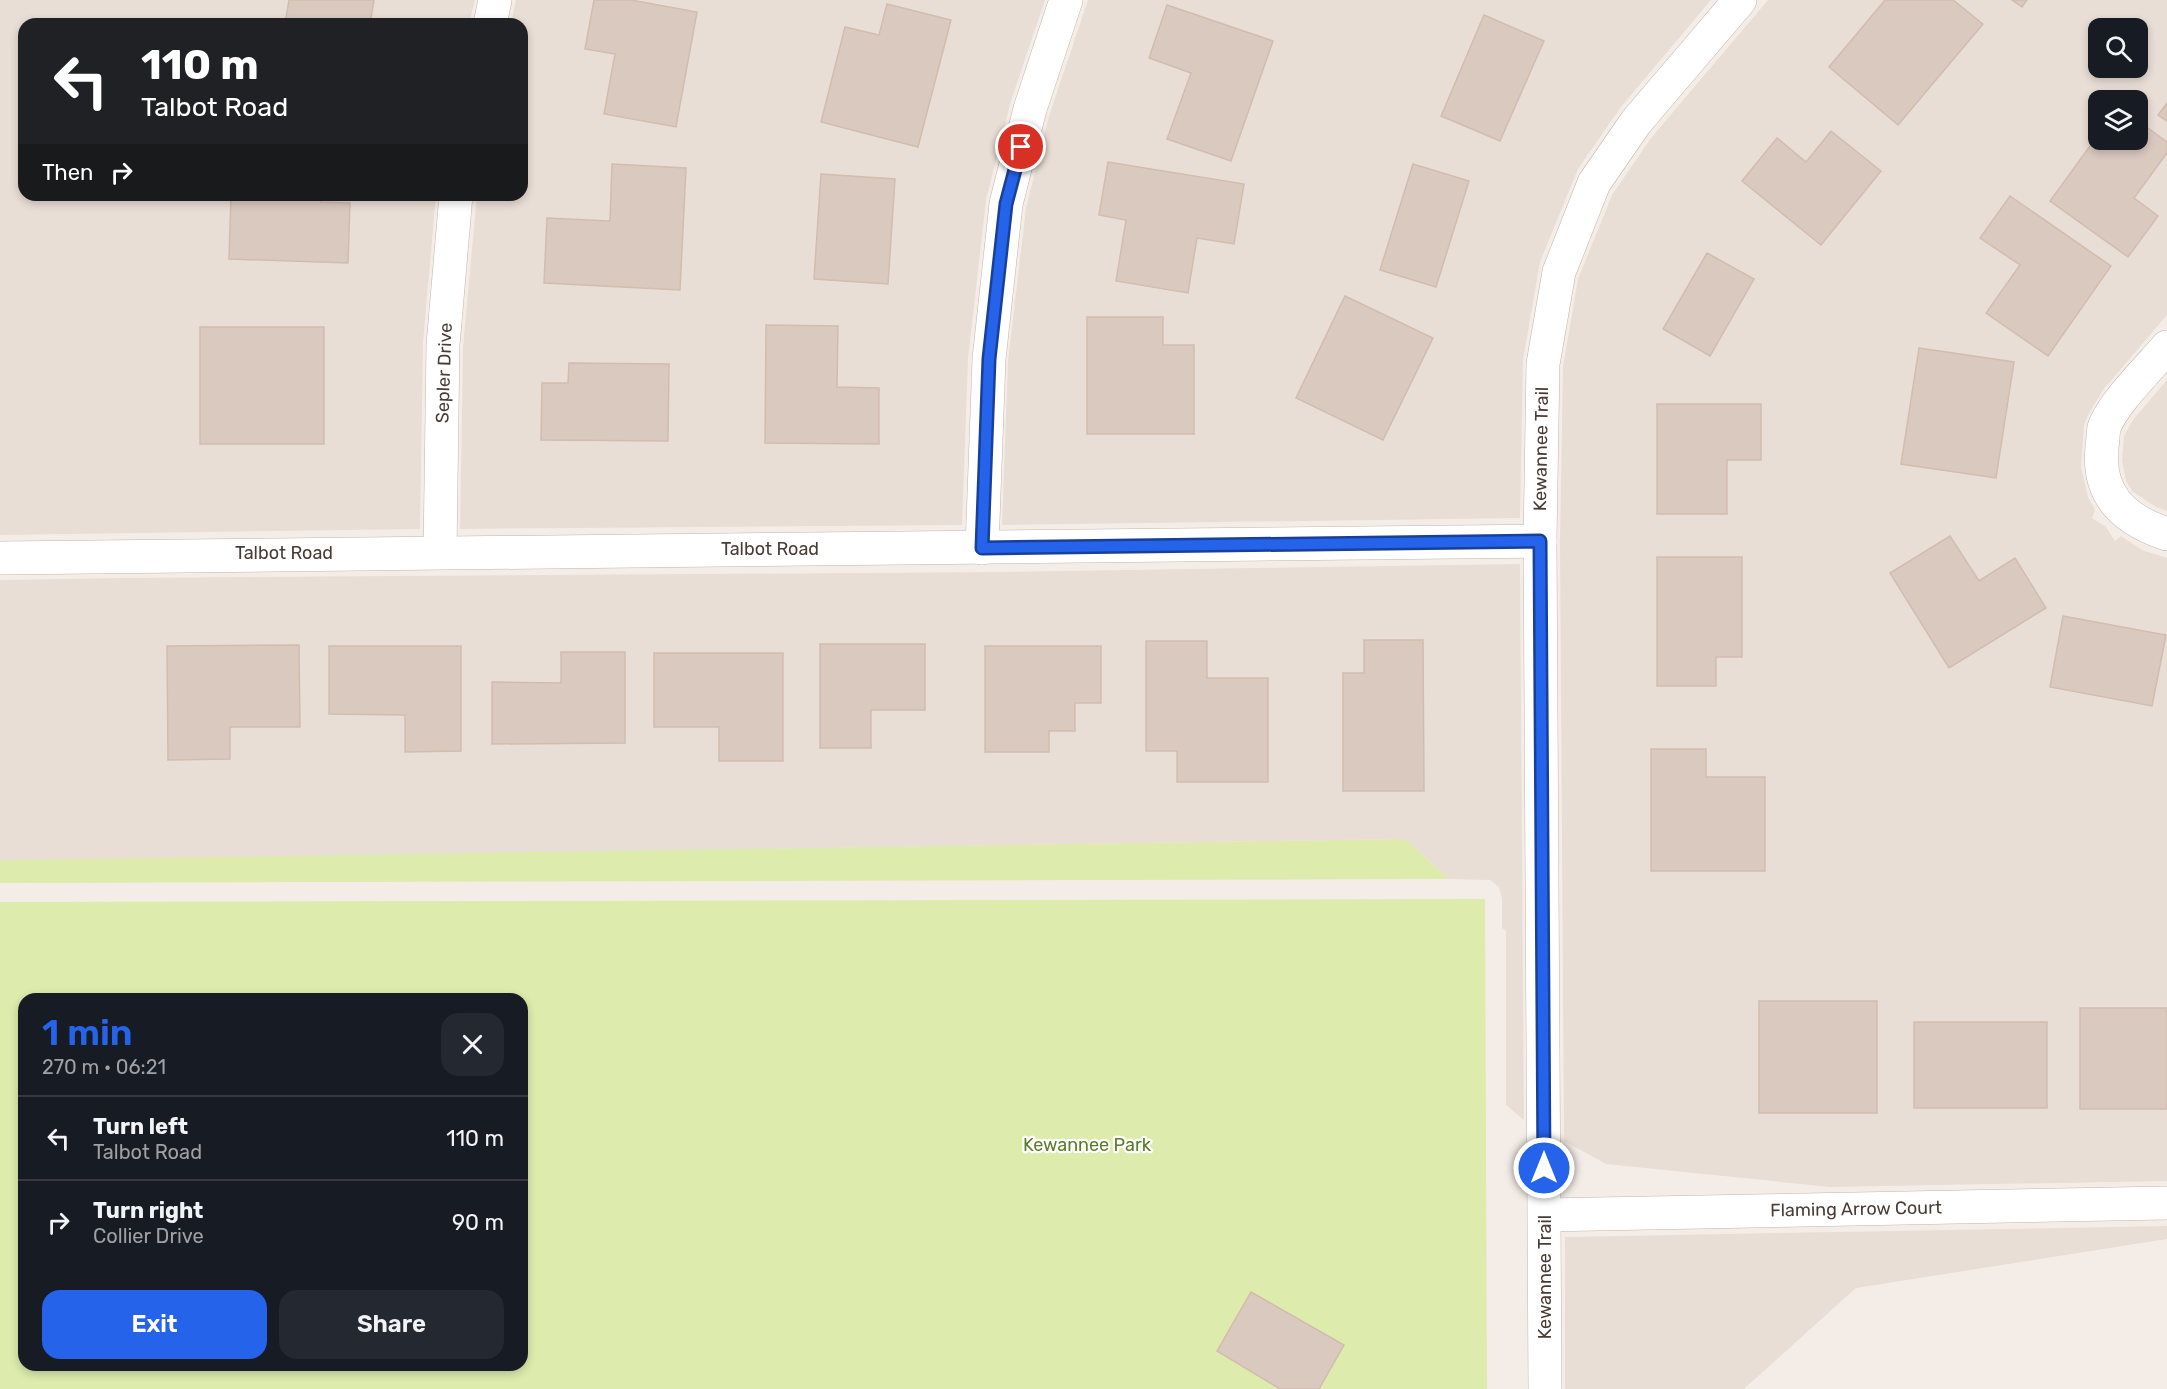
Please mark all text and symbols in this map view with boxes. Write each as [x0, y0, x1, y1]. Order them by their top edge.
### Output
map controls [2088, 18, 2148, 150]
button: search [2088, 18, 2148, 78]
text: 110 m [141, 40, 259, 90]
icon: left [42, 42, 120, 120]
button: layers [2088, 90, 2148, 150]
text: Talbot Road [141, 91, 288, 123]
pin [995, 121, 1046, 172]
icon: arrive [1004, 130, 1037, 163]
icon: right [105, 156, 138, 189]
text: Then [42, 159, 93, 186]
street label: Sepler Drive [431, 322, 457, 424]
street label: Kewannee Trail [1529, 387, 1553, 511]
street label: Talbot Road [721, 538, 819, 560]
street label: Talbot Road [235, 542, 333, 564]
text: 1 min [42, 1011, 133, 1054]
button: close [441, 1013, 504, 1076]
text: 270 m · 06:21 [42, 1055, 166, 1079]
text: Turn left [93, 1113, 188, 1140]
icon: left [42, 1122, 75, 1155]
text: 110 m [446, 1125, 504, 1152]
park label: Kewannee Park [1023, 1134, 1152, 1156]
position arrow [1512, 1136, 1576, 1200]
text: Talbot Road [93, 1140, 202, 1164]
text: Turn right [93, 1197, 203, 1224]
street label: Flaming Arrow Court [1770, 1197, 1942, 1221]
icon: right [42, 1206, 75, 1239]
text: 90 m [452, 1209, 504, 1236]
street label: Kewannee Trail [1534, 1215, 1556, 1339]
text: Collier Drive [93, 1224, 204, 1248]
button: Exit [42, 1290, 267, 1359]
button: Share [279, 1290, 504, 1359]

